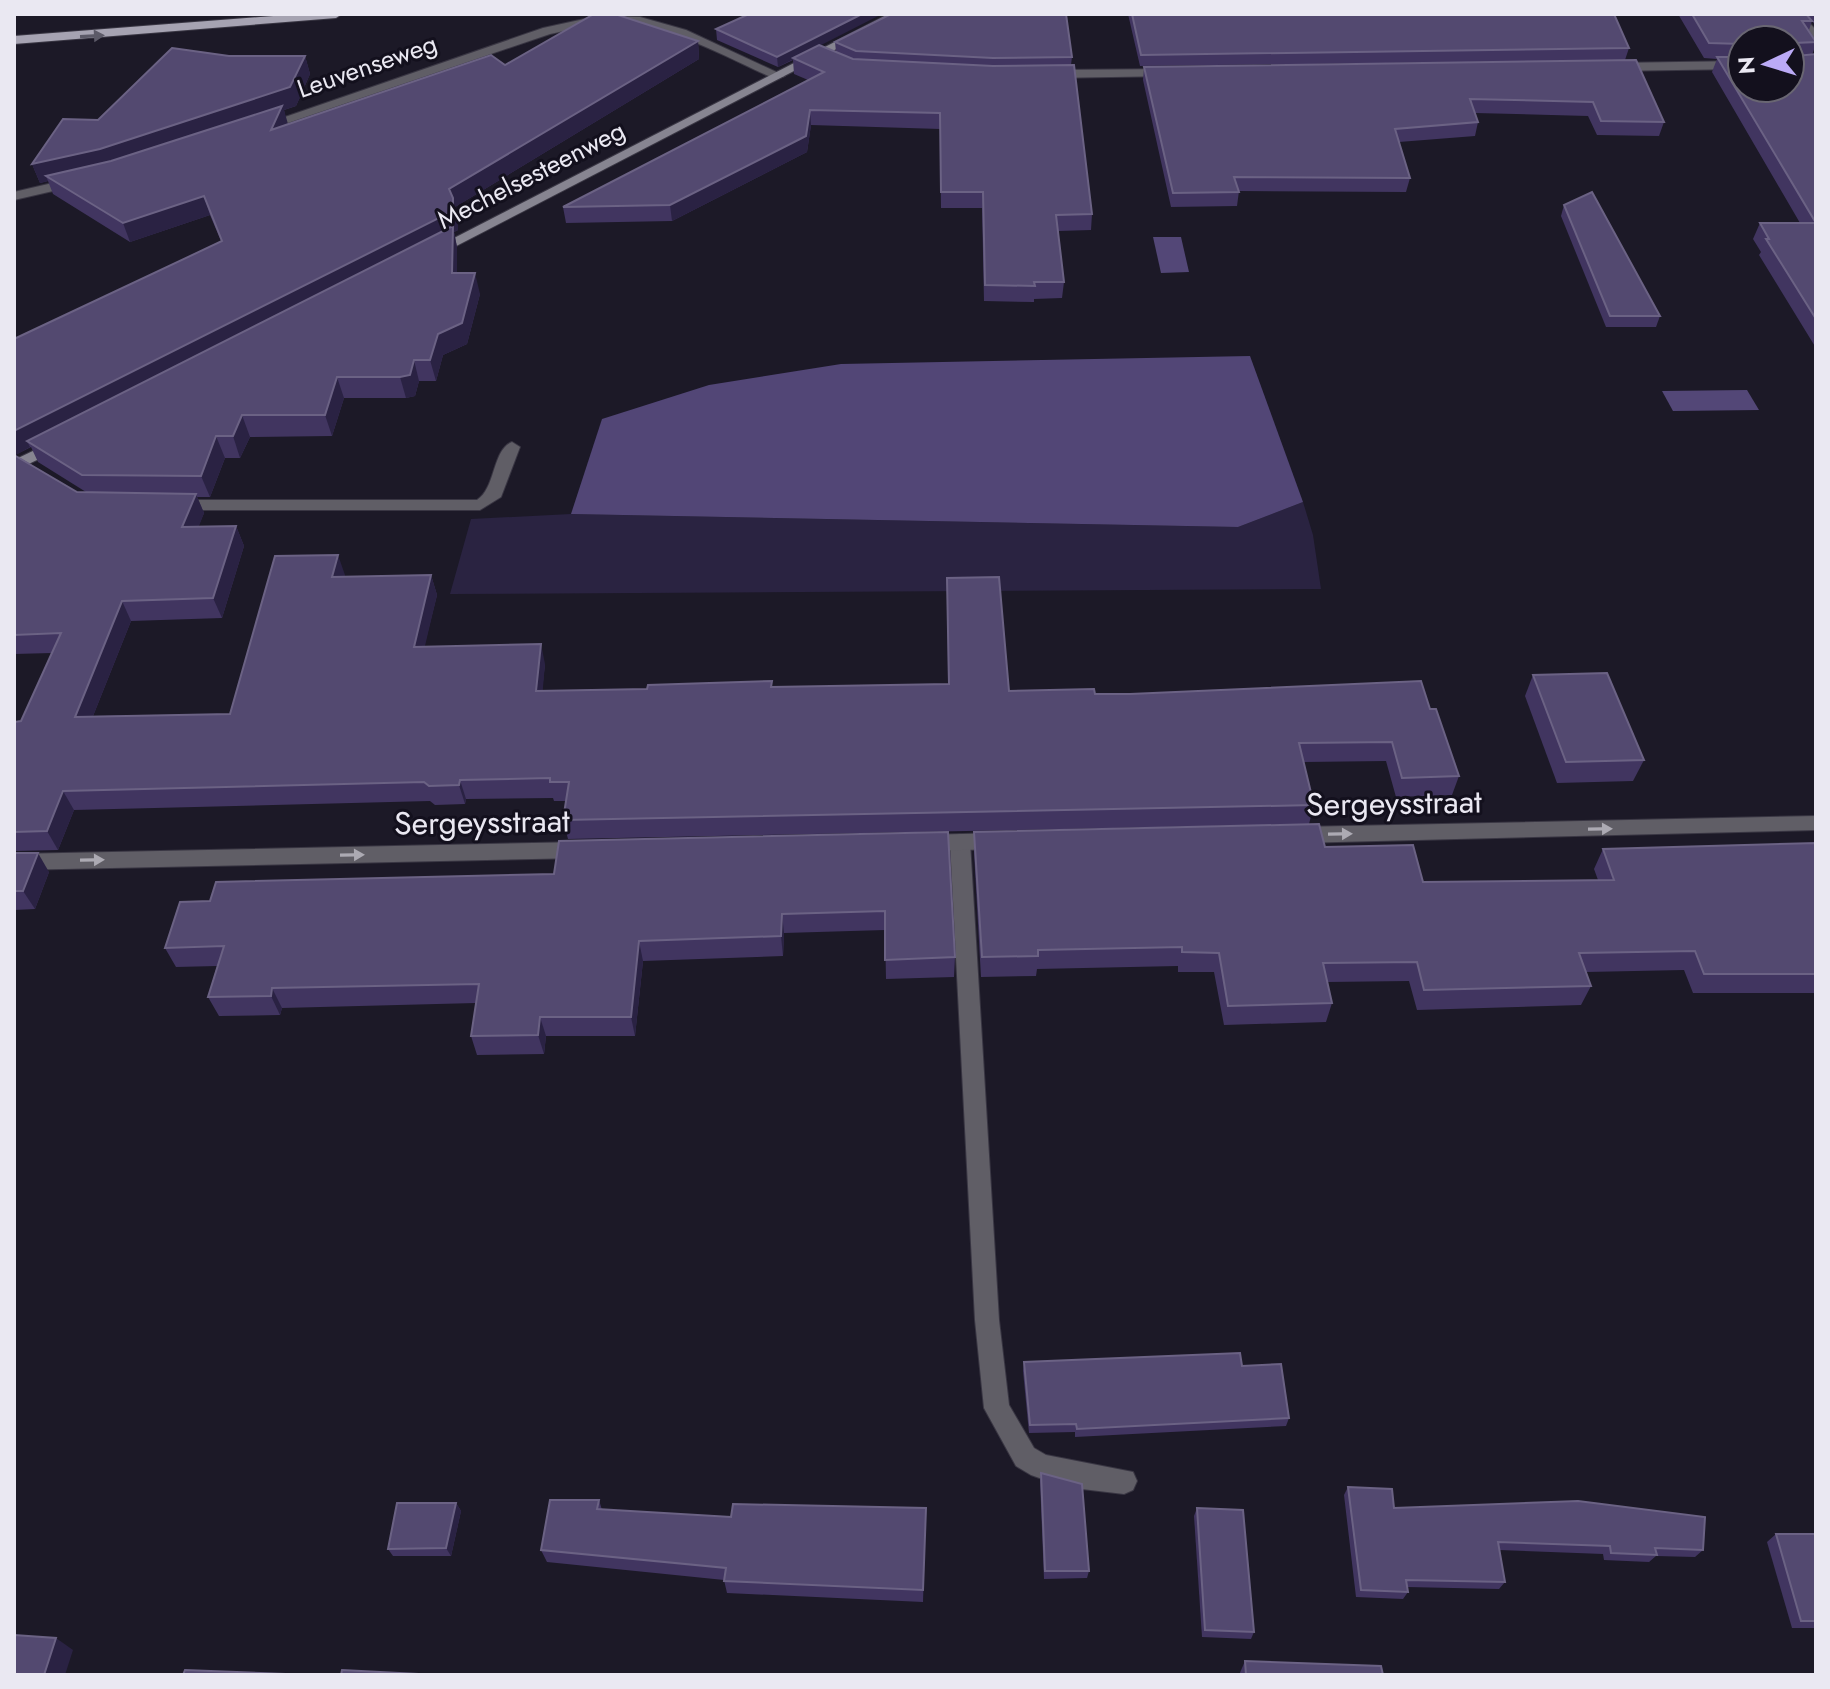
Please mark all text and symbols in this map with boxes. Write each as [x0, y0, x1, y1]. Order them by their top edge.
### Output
street label: Leuvenseweg [292, 24, 442, 108]
north arrow [1726, 24, 1806, 104]
one-way arrow [80, 29, 105, 42]
text: N [1729, 56, 1763, 75]
street label: Mechelsesteenweg [430, 111, 632, 239]
street label: Sergeysstraat [1306, 778, 1483, 828]
street label: Sergeysstraat [394, 797, 571, 847]
one-way arrow [1588, 822, 1613, 835]
one-way arrow [1328, 828, 1353, 840]
one-way arrow [340, 848, 365, 861]
one-way arrow [80, 854, 105, 867]

